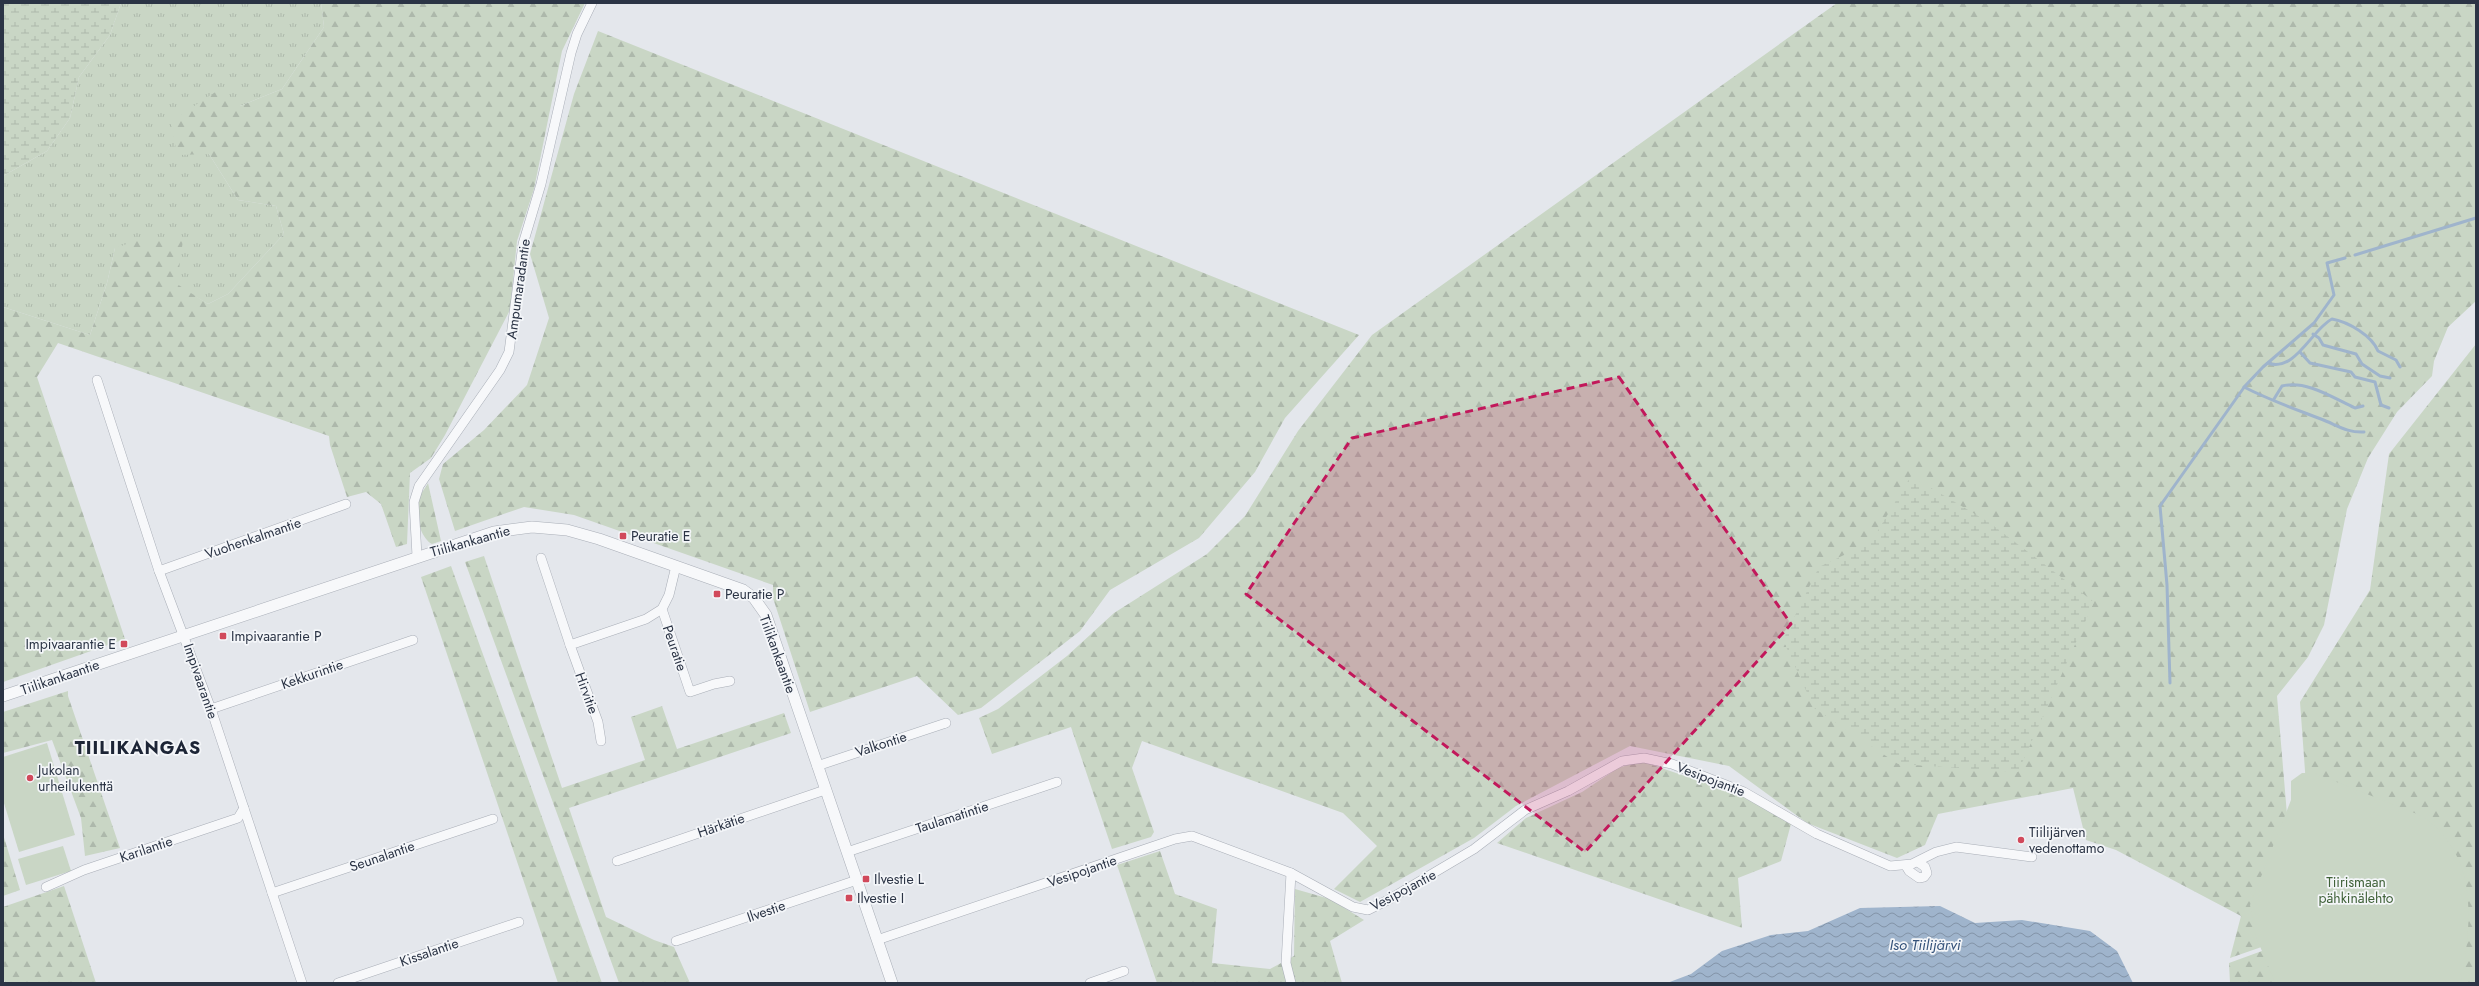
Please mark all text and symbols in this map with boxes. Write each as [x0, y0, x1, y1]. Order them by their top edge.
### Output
street label: Ampumaradantie [501, 238, 535, 340]
street label: Vuohenkalmantie [202, 512, 304, 564]
street label: Tiilikankaantie [428, 520, 512, 562]
place label: Peuratie E [631, 526, 690, 546]
marker: Peuratie E [618, 531, 628, 541]
place label: Peuratie P [725, 584, 785, 604]
marker: Peuratie P [712, 589, 722, 599]
street label: Tiilikankaantie [755, 612, 801, 696]
street label: Peuratie [658, 622, 692, 674]
place label: Impivaarantie P [231, 626, 322, 646]
marker: Impivaarantie P [218, 631, 228, 641]
place label: Impivaarantie E [25, 634, 116, 654]
marker: Impivaarantie E [119, 639, 129, 649]
street label: Impivaarantie [179, 641, 223, 721]
street label: Tiilikankaantie [18, 654, 102, 700]
street label: Kekkurintie [278, 654, 346, 694]
street label: Hirvitie [570, 669, 604, 717]
street label: Valkontie [853, 726, 909, 762]
district label: TIILIKANGAS [75, 735, 201, 761]
street label: Vesipojantie [1674, 757, 1748, 801]
place label: Jukolan urheilukenttä [36, 760, 113, 796]
marker: Jukolan urheilukenttä [25, 773, 35, 783]
street label: Taulamatintie [913, 796, 991, 838]
street label: Härkätie [695, 808, 747, 842]
place label: Tiilijärven vedenottamo [2029, 822, 2105, 858]
street label: Karilantie [117, 831, 175, 867]
marker: Tiilijärven vedenottamo [2016, 835, 2026, 845]
street label: Seunalantie [347, 836, 417, 876]
street label: Vesipojantie [1045, 850, 1119, 892]
street label: Vesipojantie [1367, 864, 1439, 916]
place label: Ilvestie L [874, 869, 925, 889]
park label: Tiirismaan pähkinälehto [2319, 872, 2394, 908]
marker: Ilvestie L [861, 874, 871, 884]
place label: Ilvestie I [857, 888, 904, 908]
marker: Ilvestie I [844, 893, 854, 903]
street label: Ilvestie [744, 895, 788, 927]
street label: Kissalantie [397, 933, 461, 971]
water label: Iso Tiilijärvi [1890, 934, 1961, 956]

